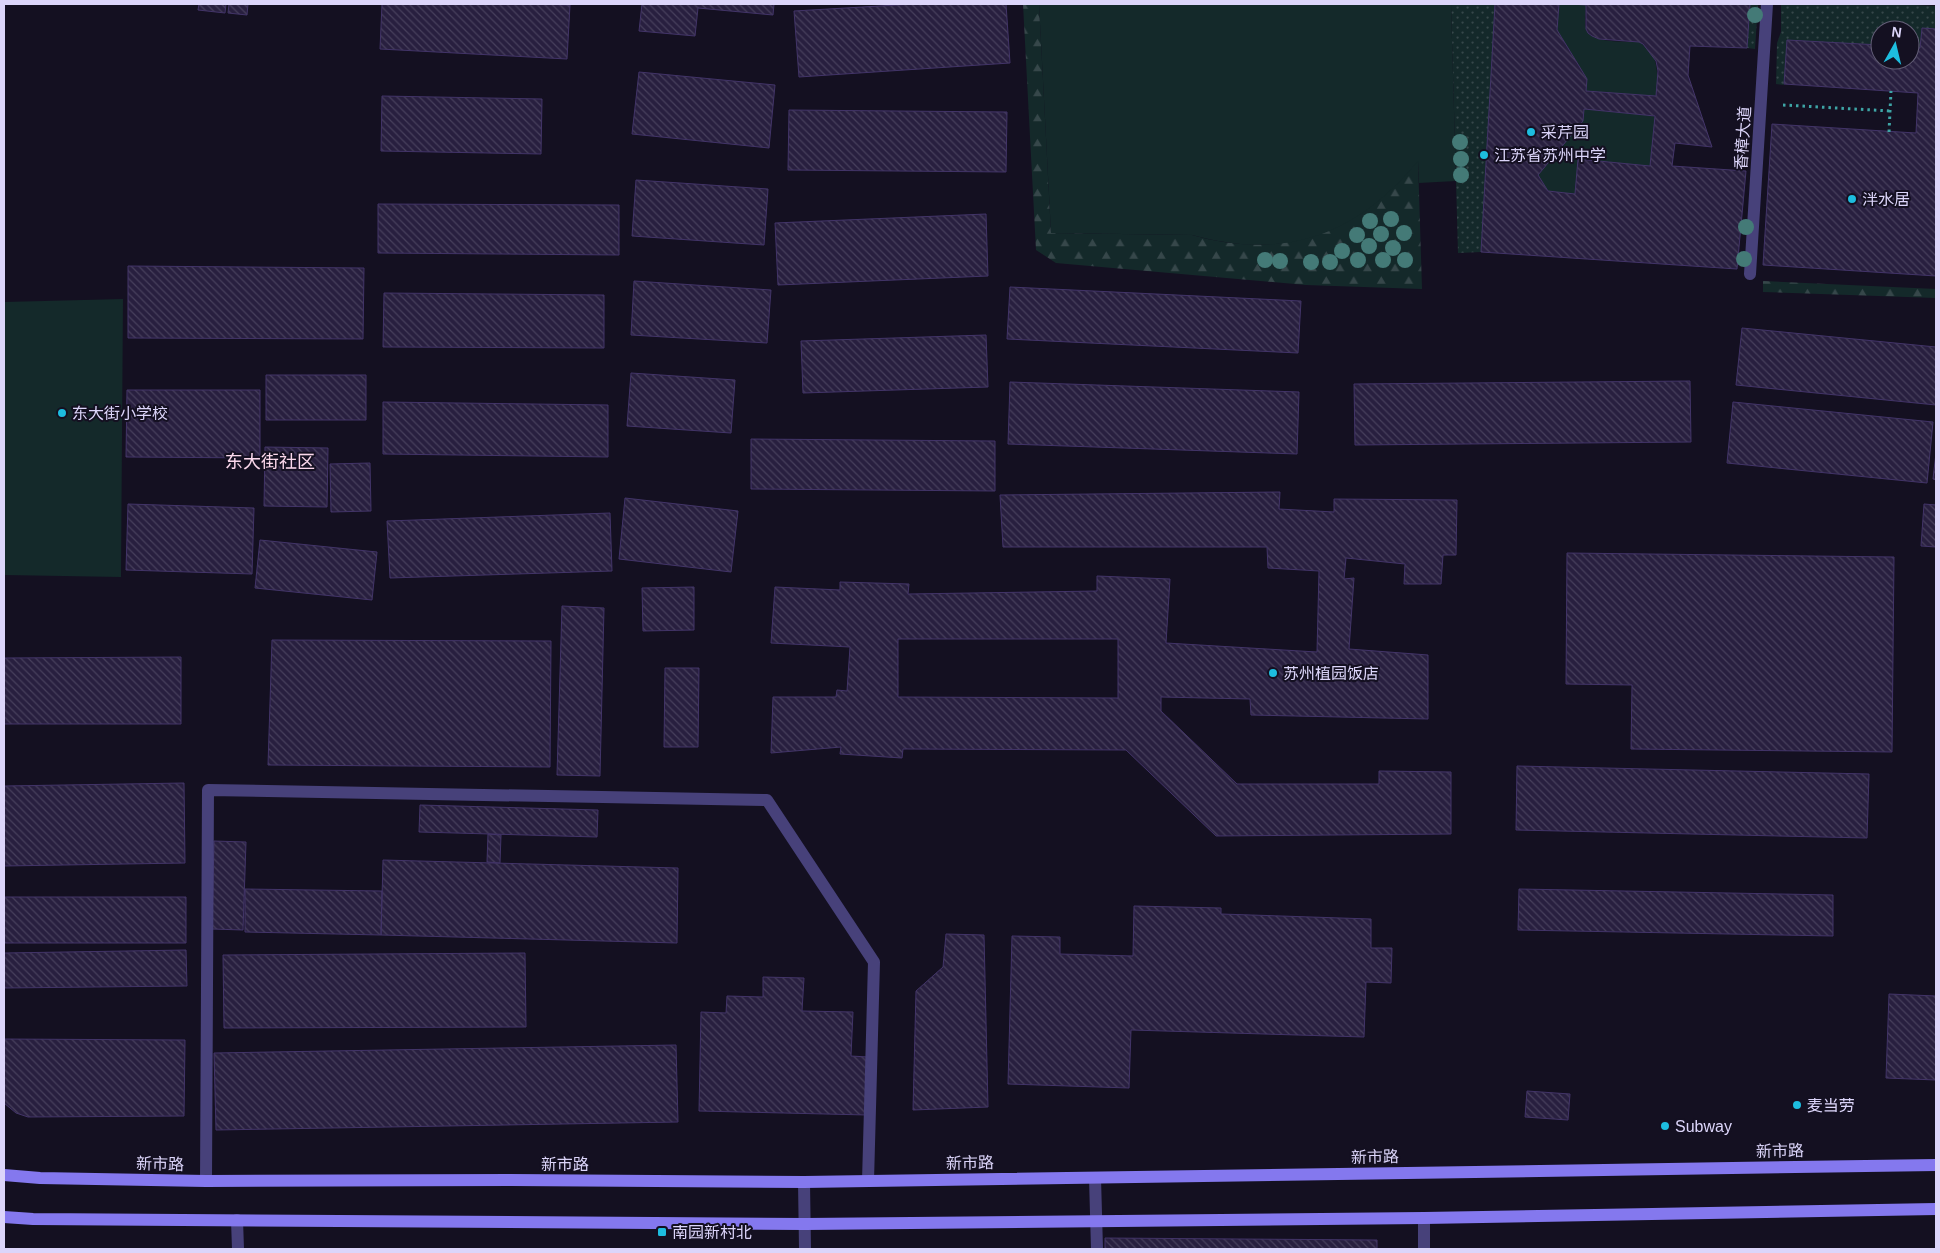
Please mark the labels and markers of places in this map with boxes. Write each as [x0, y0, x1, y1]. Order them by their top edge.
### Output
place label: 采芹园 [1541, 124, 1589, 141]
marker: 采芹园 [1525, 126, 1537, 138]
place label: 江苏省苏州中学 [1494, 147, 1606, 164]
marker: 江苏省苏州中学 [1478, 149, 1490, 161]
place label: 泮水居 [1862, 191, 1910, 208]
marker: 泮水居 [1846, 193, 1858, 205]
place label: 东大街小学校 [72, 405, 168, 422]
marker: 东大街小学校 [56, 407, 68, 419]
place label: 苏州植园饭店 [1283, 665, 1379, 682]
marker: 苏州植园饭店 [1267, 667, 1279, 679]
place label: 麦当劳 [1807, 1097, 1855, 1114]
marker: 麦当劳 [1791, 1099, 1803, 1111]
place label: Subway [1675, 1118, 1732, 1135]
marker: Subway [1659, 1120, 1671, 1132]
place label: 南园新村北 [672, 1224, 752, 1241]
marker: 南园新村北 [656, 1226, 668, 1238]

